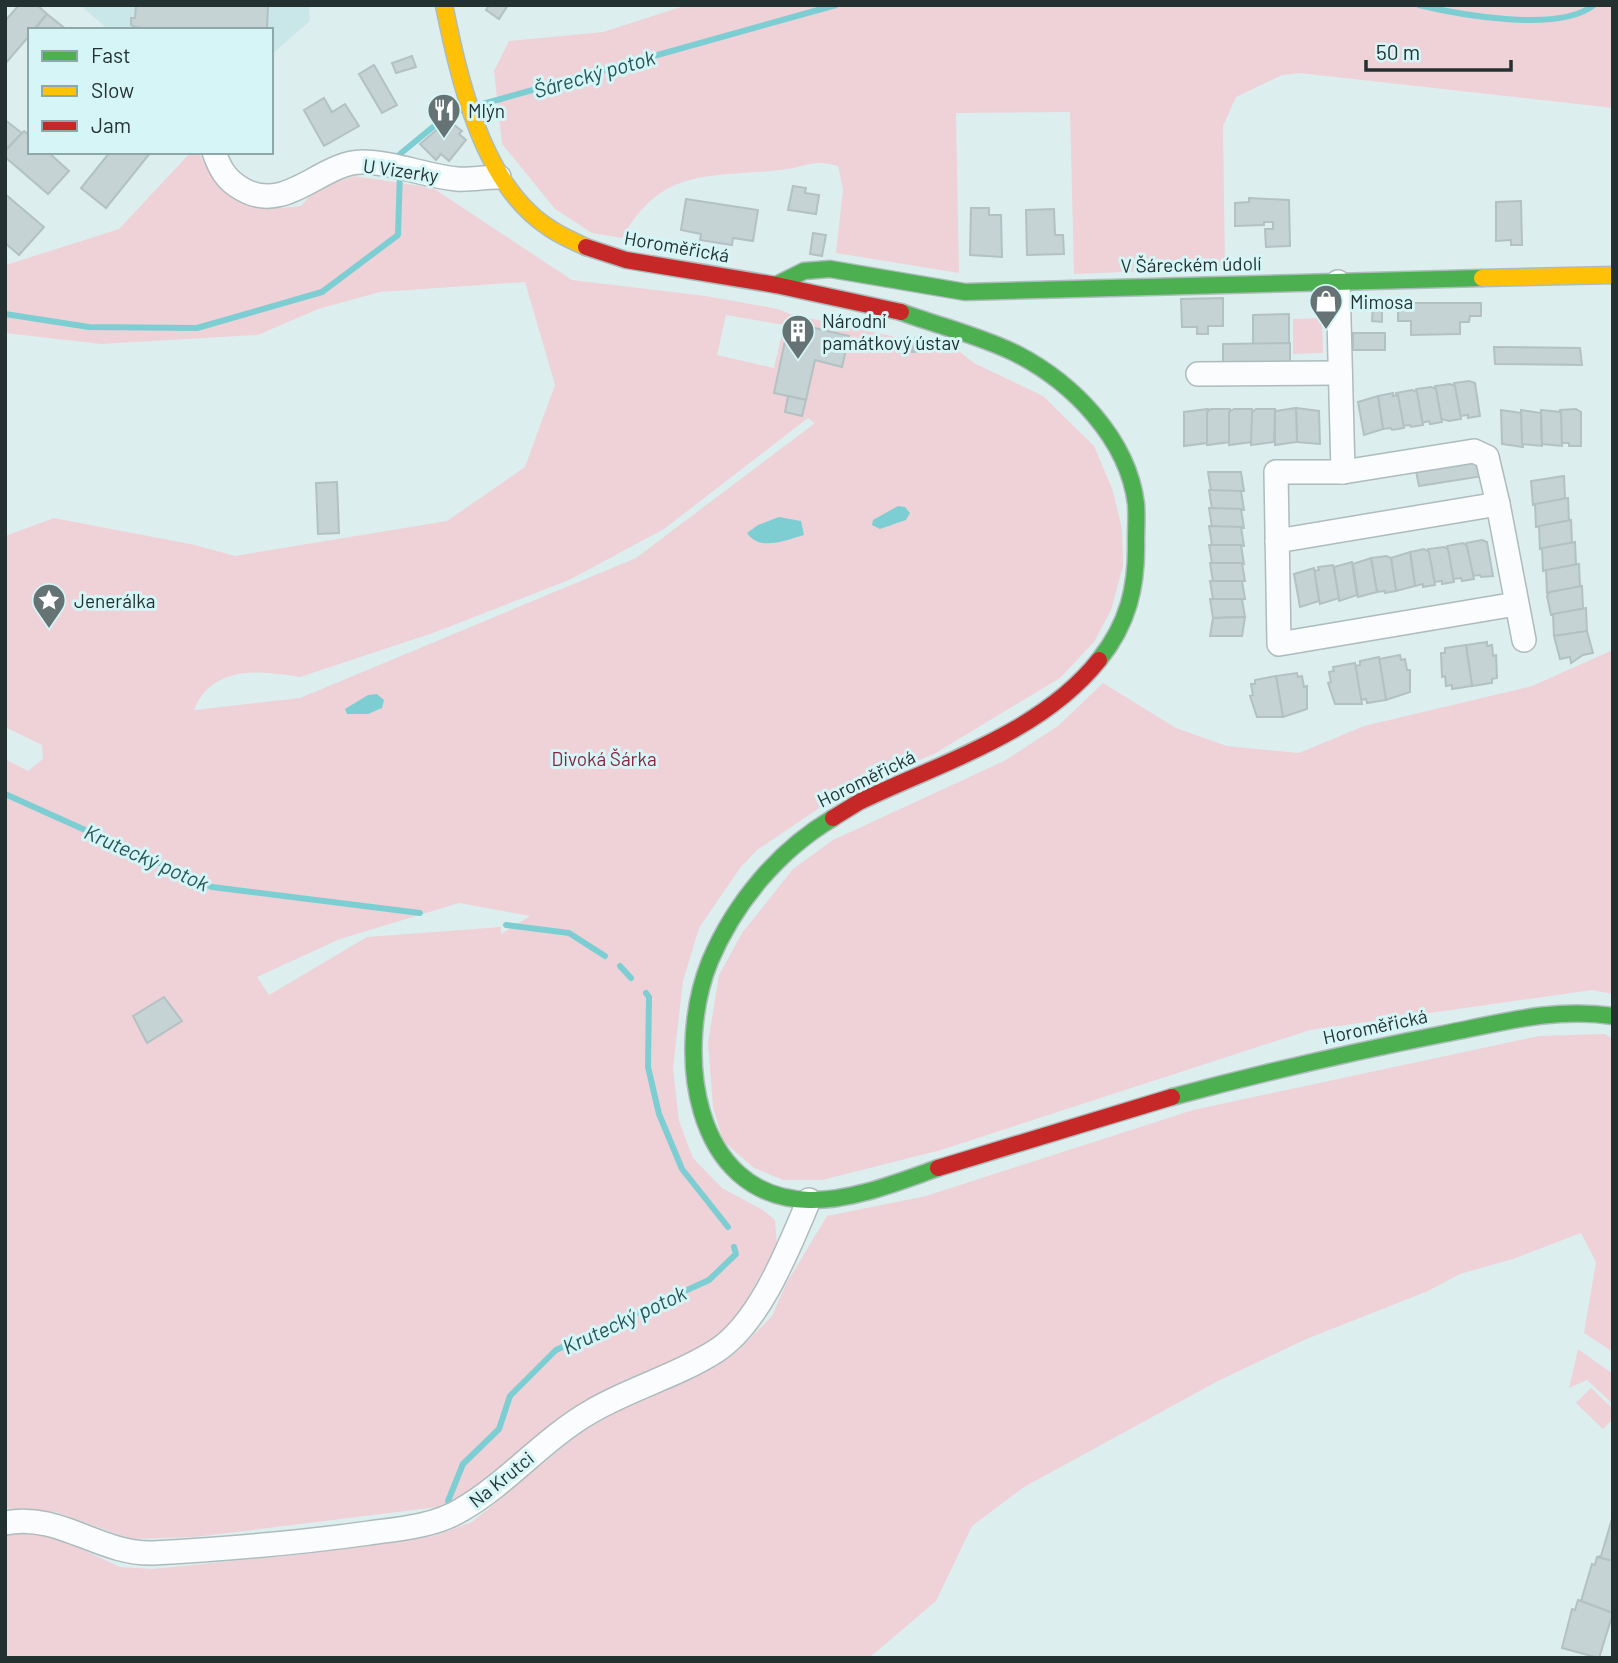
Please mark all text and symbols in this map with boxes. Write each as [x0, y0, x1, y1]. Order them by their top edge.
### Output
legend [28, 28, 273, 154]
scale bar [1366, 28, 1511, 72]
text: 50 m [1376, 39, 1420, 64]
text: Fast [91, 42, 131, 67]
water label: Šárecký potok [530, 44, 658, 102]
text: Slow [91, 77, 134, 102]
restaurant icon: Mlýn [425, 91, 463, 140]
place label: Mlýn [468, 99, 505, 122]
text: Jam [91, 112, 131, 137]
street label: U Vizerky [362, 153, 440, 187]
street label: Horoměřická [623, 225, 731, 267]
street label: V Šáreckém údolí [1120, 251, 1262, 277]
shop icon: Mimosa [1307, 282, 1345, 331]
place label: Mimosa [1350, 290, 1413, 313]
place label: Národní památkový ústav [822, 309, 960, 354]
building icon: Národní památkový ústav [779, 312, 817, 361]
place icon: Jenerálka [30, 581, 68, 630]
place label: Jenerálka [74, 589, 155, 612]
street label: Horoměřická [813, 744, 919, 812]
park label: Divoká Šárka [551, 747, 657, 770]
water label: Krutecký potok [81, 818, 214, 896]
street label: Horoměřická [1321, 1004, 1429, 1048]
water label: Krutecký potok [558, 1279, 690, 1359]
street label: Na Krutci [464, 1446, 538, 1512]

